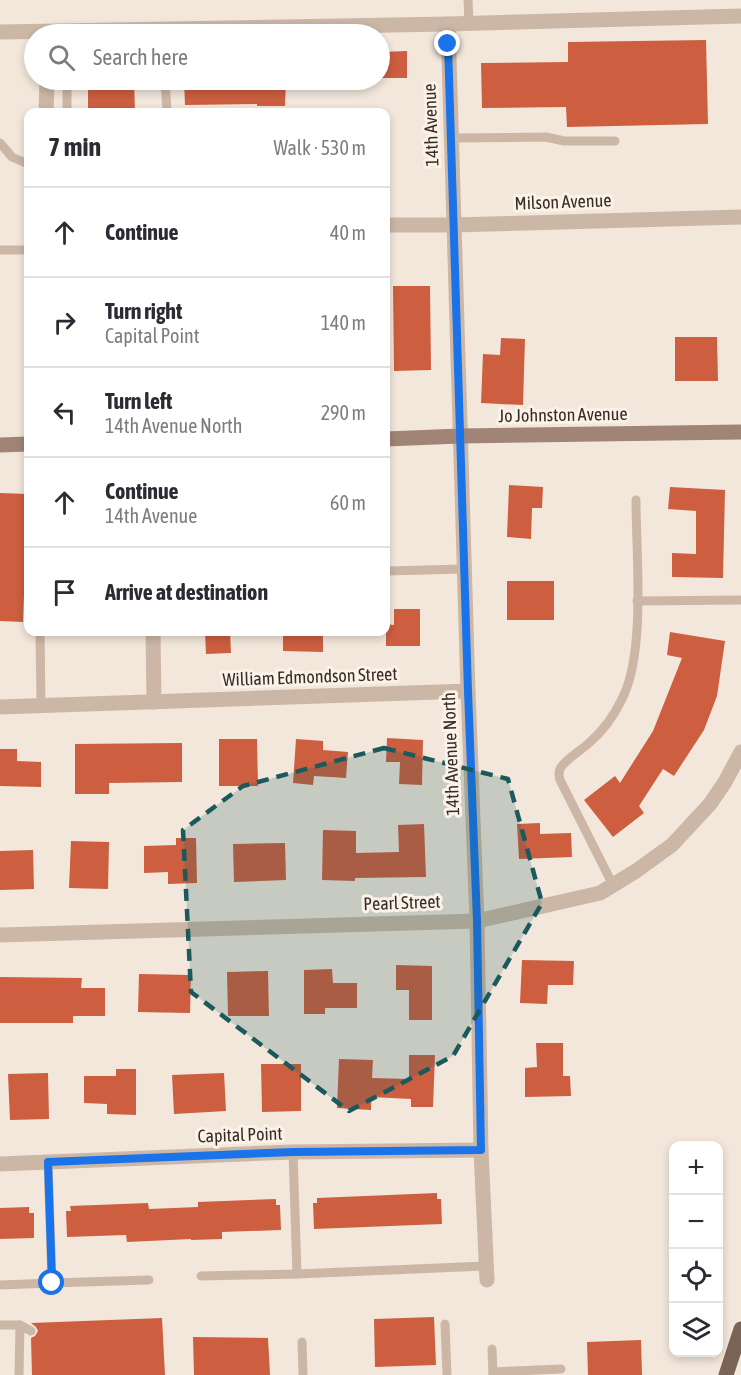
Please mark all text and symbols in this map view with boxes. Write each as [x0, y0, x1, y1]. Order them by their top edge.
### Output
search box [24, 24, 390, 90]
route end [434, 30, 460, 56]
icon: search [45, 41, 78, 74]
text: Search here [93, 44, 188, 70]
street label: 14th Avenue [419, 83, 442, 167]
text: 7 min [48, 132, 101, 162]
text: Walk · 530 m [274, 136, 366, 159]
street label: Milson Avenue [514, 189, 612, 214]
icon: ahead [48, 216, 81, 249]
text: Continue [105, 219, 179, 245]
text: 40 m [330, 221, 366, 244]
text: Turn right [105, 298, 182, 324]
icon: right [48, 306, 81, 339]
text: 140 m [321, 311, 366, 334]
text: Capital Point [105, 324, 200, 347]
text: Turn left [105, 388, 172, 414]
icon: left [48, 396, 81, 429]
text: 290 m [321, 401, 366, 424]
street label: Jo Johnston Avenue [498, 403, 628, 426]
text: 14th Avenue North [105, 414, 242, 437]
text: Continue [105, 478, 179, 504]
icon: ahead [48, 486, 81, 519]
text: 60 m [330, 491, 366, 514]
text: 14th Avenue [105, 504, 197, 527]
icon: arrive [48, 576, 81, 609]
text: Arrive at destination [105, 579, 268, 605]
street label: William Edmondson Street [222, 663, 398, 690]
street label: 14th Avenue North [438, 692, 463, 816]
street label: Pearl Street [363, 891, 441, 914]
street label: Capital Point [197, 1123, 283, 1146]
map controls [669, 1141, 723, 1357]
button: + [669, 1141, 723, 1195]
button: − [669, 1195, 723, 1249]
button: locate [669, 1249, 723, 1303]
route start [38, 1269, 64, 1295]
button: layers [669, 1303, 723, 1357]

